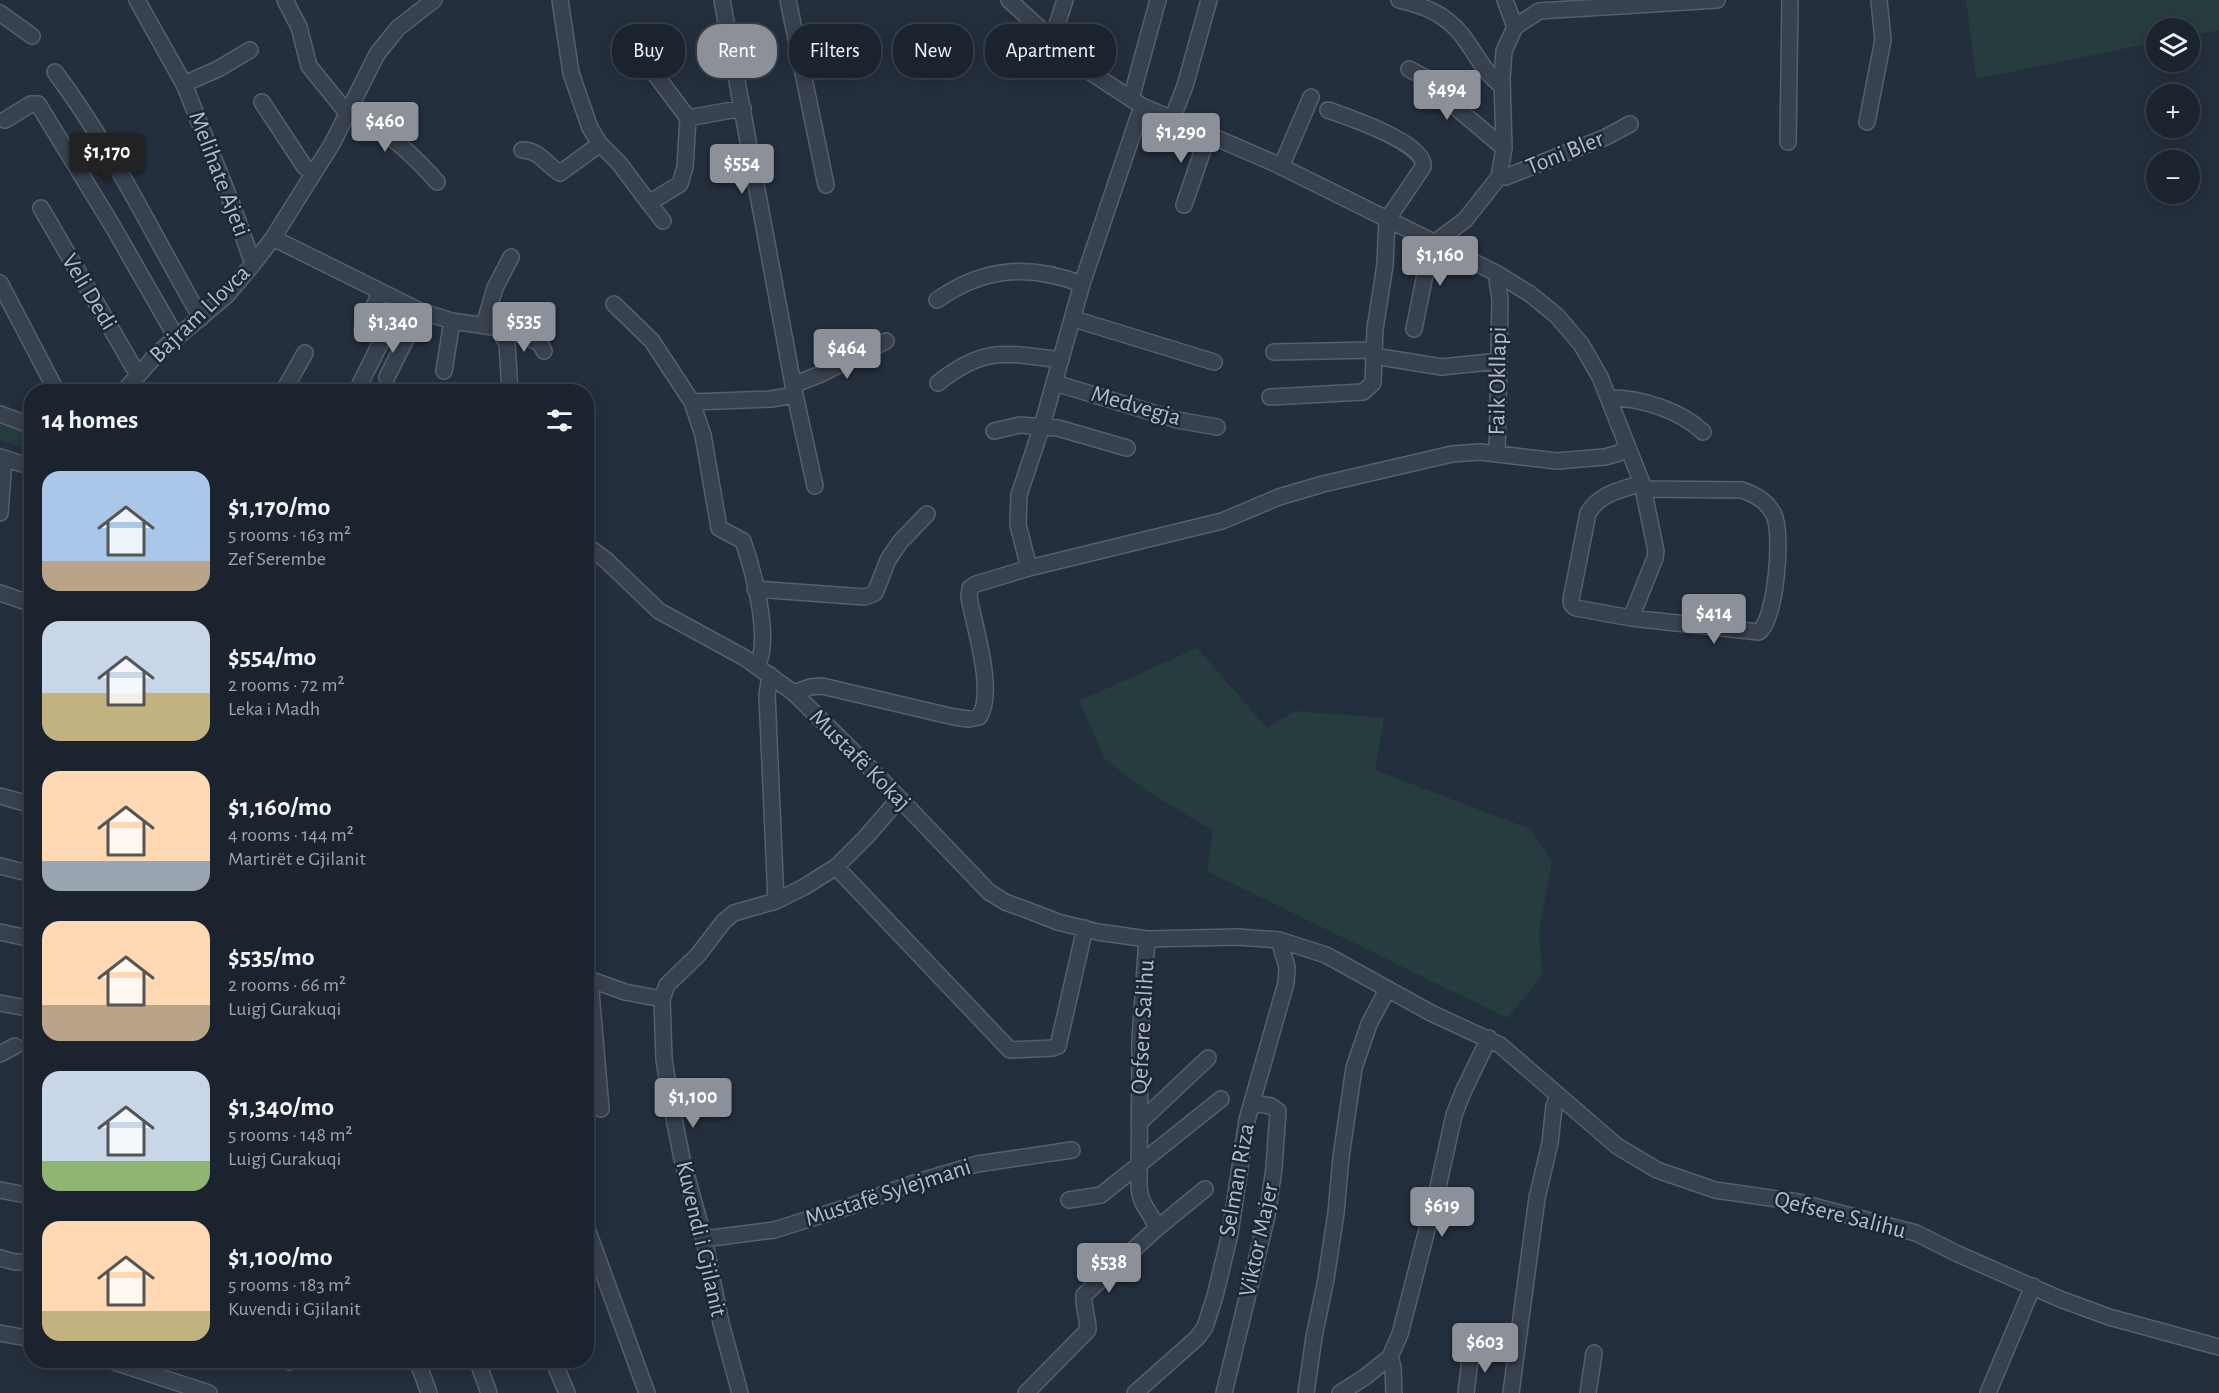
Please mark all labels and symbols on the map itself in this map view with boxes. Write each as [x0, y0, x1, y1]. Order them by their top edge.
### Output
pin: $494 [1411, 70, 1483, 121]
pin: $460 [349, 102, 421, 153]
street label: Melihate Ajeti [184, 108, 254, 240]
pin: $1,290 [1132, 113, 1230, 164]
street label: Toni Bler [1523, 127, 1608, 179]
pin: $1,170 [58, 133, 156, 184]
pin: $554 [706, 144, 778, 195]
pin: $1,160 [1391, 236, 1489, 287]
street label: Veli Dedi [57, 250, 121, 334]
street label: Bajram Llovca [145, 261, 255, 367]
pin: $535 [488, 302, 560, 353]
pin: $1,340 [344, 303, 442, 354]
street label: Faik Okllapi [1485, 326, 1511, 436]
pin: $464 [811, 329, 883, 380]
street label: Medvegja [1088, 382, 1184, 430]
pin: $414 [1678, 594, 1750, 645]
street label: Mustafë Kokaj [805, 705, 915, 815]
street label: Qefsere Salihu [1127, 959, 1159, 1095]
pin: $1,100 [644, 1078, 742, 1129]
street label: Selman Riza [1215, 1122, 1259, 1238]
street label: Mustafë Sylejmani [802, 1155, 974, 1231]
street label: Kuvendi i Gjilanit [671, 1159, 731, 1320]
street label: Viktor Majer [1235, 1181, 1283, 1299]
pin: $619 [1406, 1187, 1478, 1238]
street label: Qefsere Salihu [1772, 1187, 1908, 1243]
pin: $538 [1073, 1243, 1145, 1294]
pin: $603 [1449, 1323, 1521, 1374]

